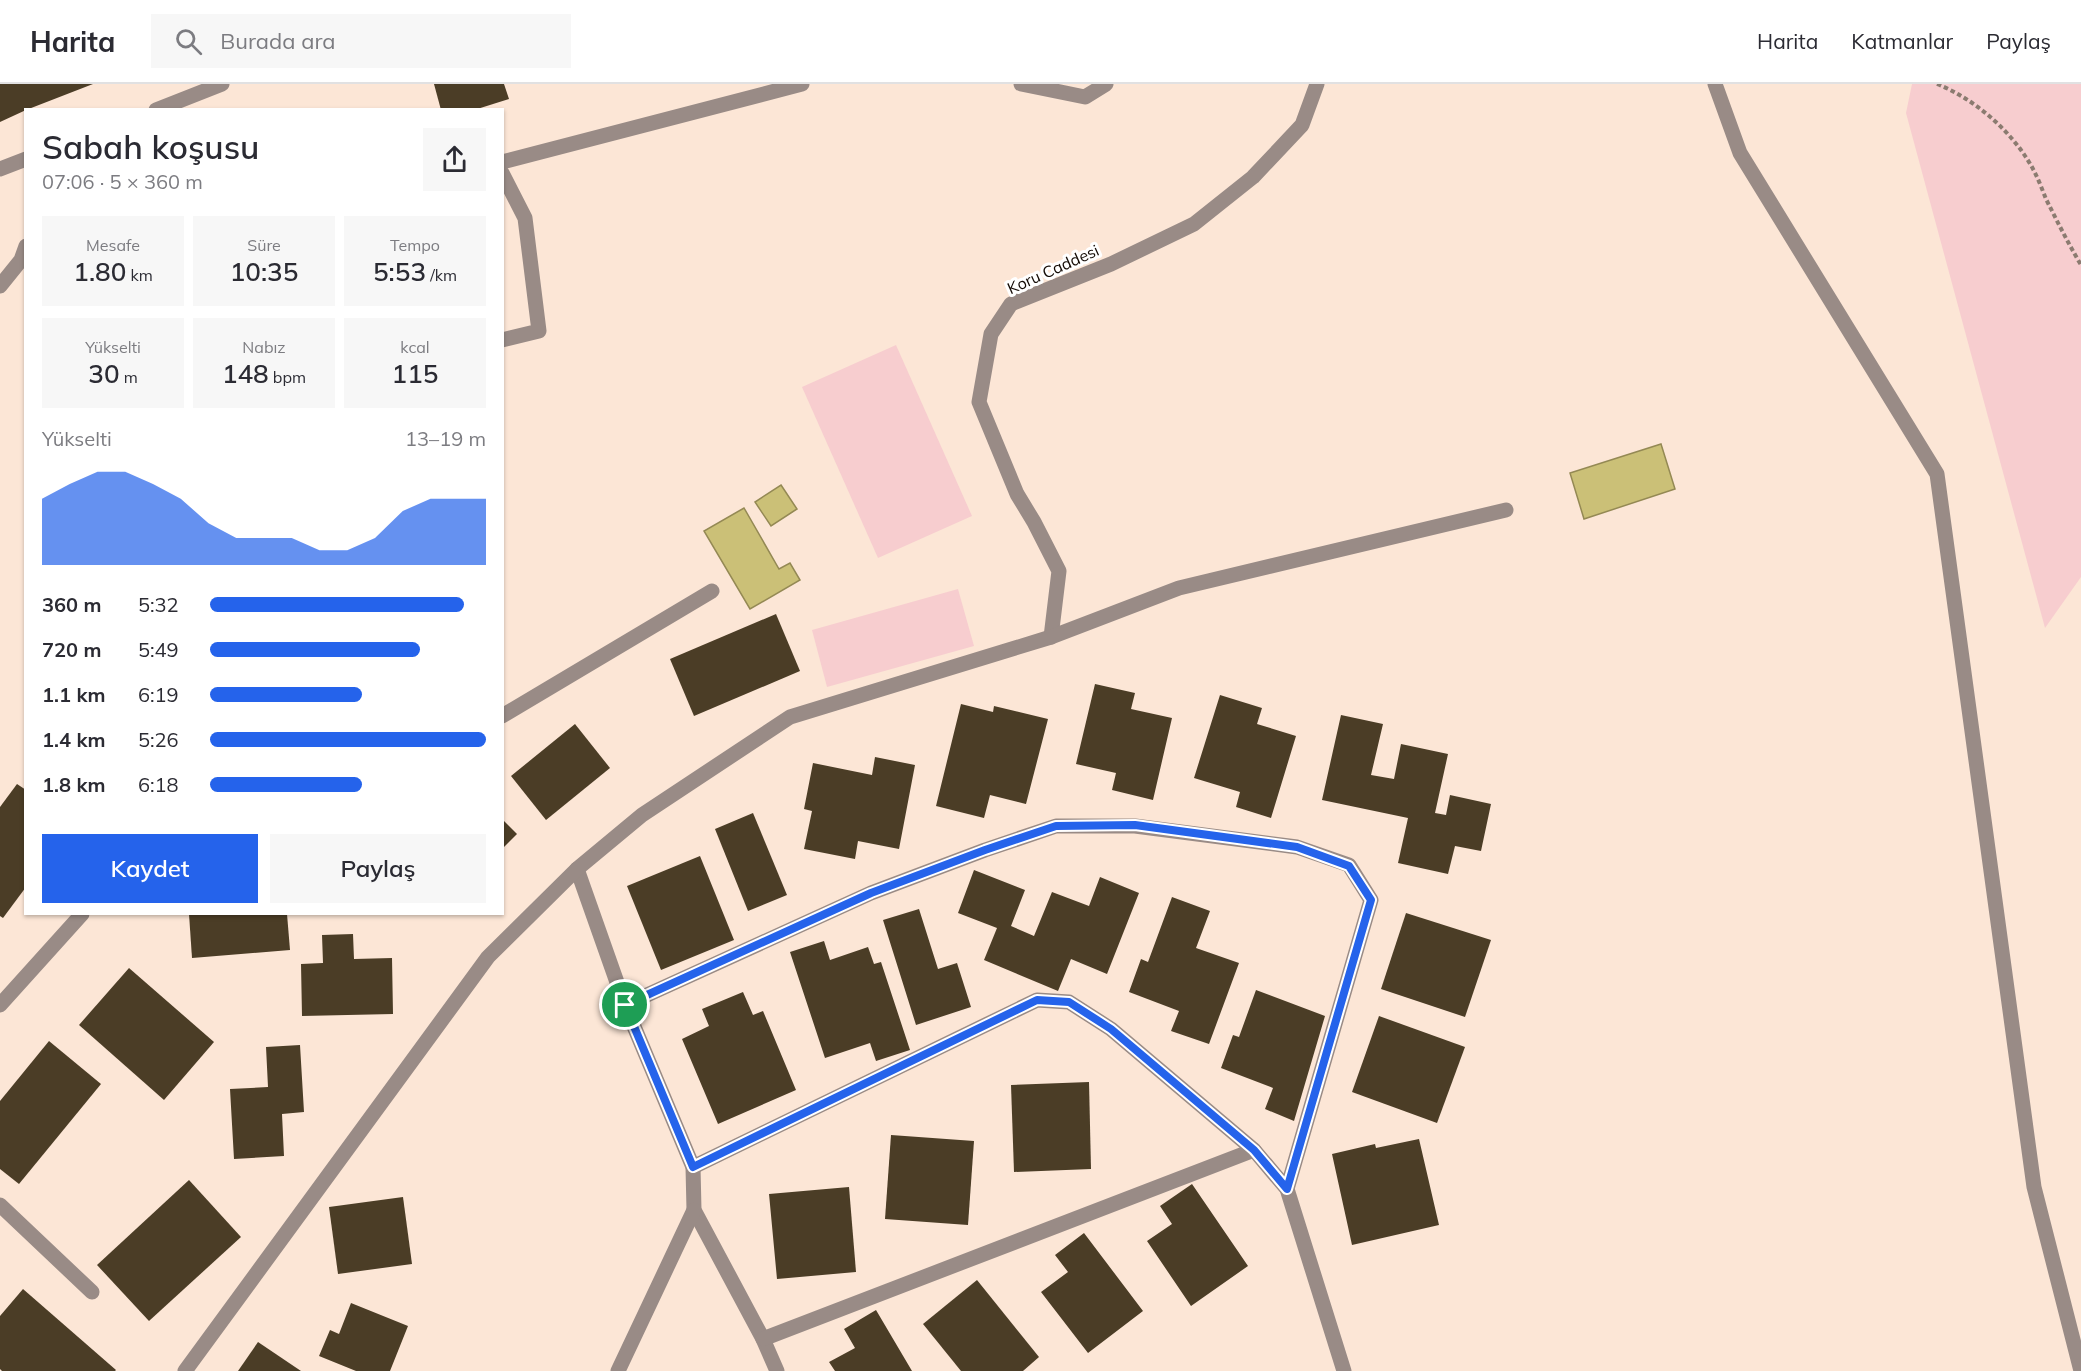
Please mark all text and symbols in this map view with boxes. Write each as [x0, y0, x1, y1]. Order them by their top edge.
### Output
search box [151, 14, 571, 68]
text: Harita [30, 24, 115, 59]
icon: search [172, 25, 205, 58]
text: Burada ara [220, 27, 335, 55]
text: Harita [1757, 28, 1818, 54]
text: Katmanlar [1851, 28, 1953, 54]
text: Paylaş [1986, 28, 2051, 54]
text: Sabah koşusu [42, 126, 259, 167]
button: share [423, 128, 486, 191]
text: 07:06 · 5 × 360 m [42, 169, 203, 194]
text: Mesafe [86, 235, 140, 255]
text: Süre [247, 235, 281, 255]
text: Tempo [390, 235, 440, 255]
street label: Koru Caddesi [1004, 240, 1102, 298]
text: 1.80 [73, 255, 126, 288]
text: 10:35 [230, 255, 298, 288]
text: 5:53 [373, 255, 426, 288]
text: km [126, 265, 153, 285]
text: /km [426, 265, 457, 285]
text: Yükselti [85, 337, 141, 357]
text: Nabız [242, 337, 286, 357]
text: kcal [400, 337, 430, 357]
text: 30 [88, 357, 119, 390]
text: 148 [222, 357, 269, 390]
text: 115 [392, 357, 438, 390]
text: m [119, 367, 138, 387]
text: bpm [269, 367, 306, 387]
text: Yükselti [42, 426, 112, 451]
text: 13–19 m [405, 426, 486, 451]
text: 360 m [42, 592, 101, 617]
text: 5:32 [138, 592, 179, 617]
text: 720 m [42, 637, 101, 662]
text: 5:49 [138, 637, 179, 662]
text: 1.1 km [42, 682, 105, 707]
text: 6:19 [138, 682, 179, 707]
text: 1.4 km [42, 727, 105, 752]
text: 5:26 [138, 727, 179, 752]
text: 1.8 km [42, 772, 105, 797]
text: 6:18 [138, 772, 179, 797]
button: Kaydet [42, 834, 258, 903]
button: Paylaş [270, 834, 486, 903]
pin [599, 979, 650, 1030]
icon: arrive [608, 988, 641, 1021]

